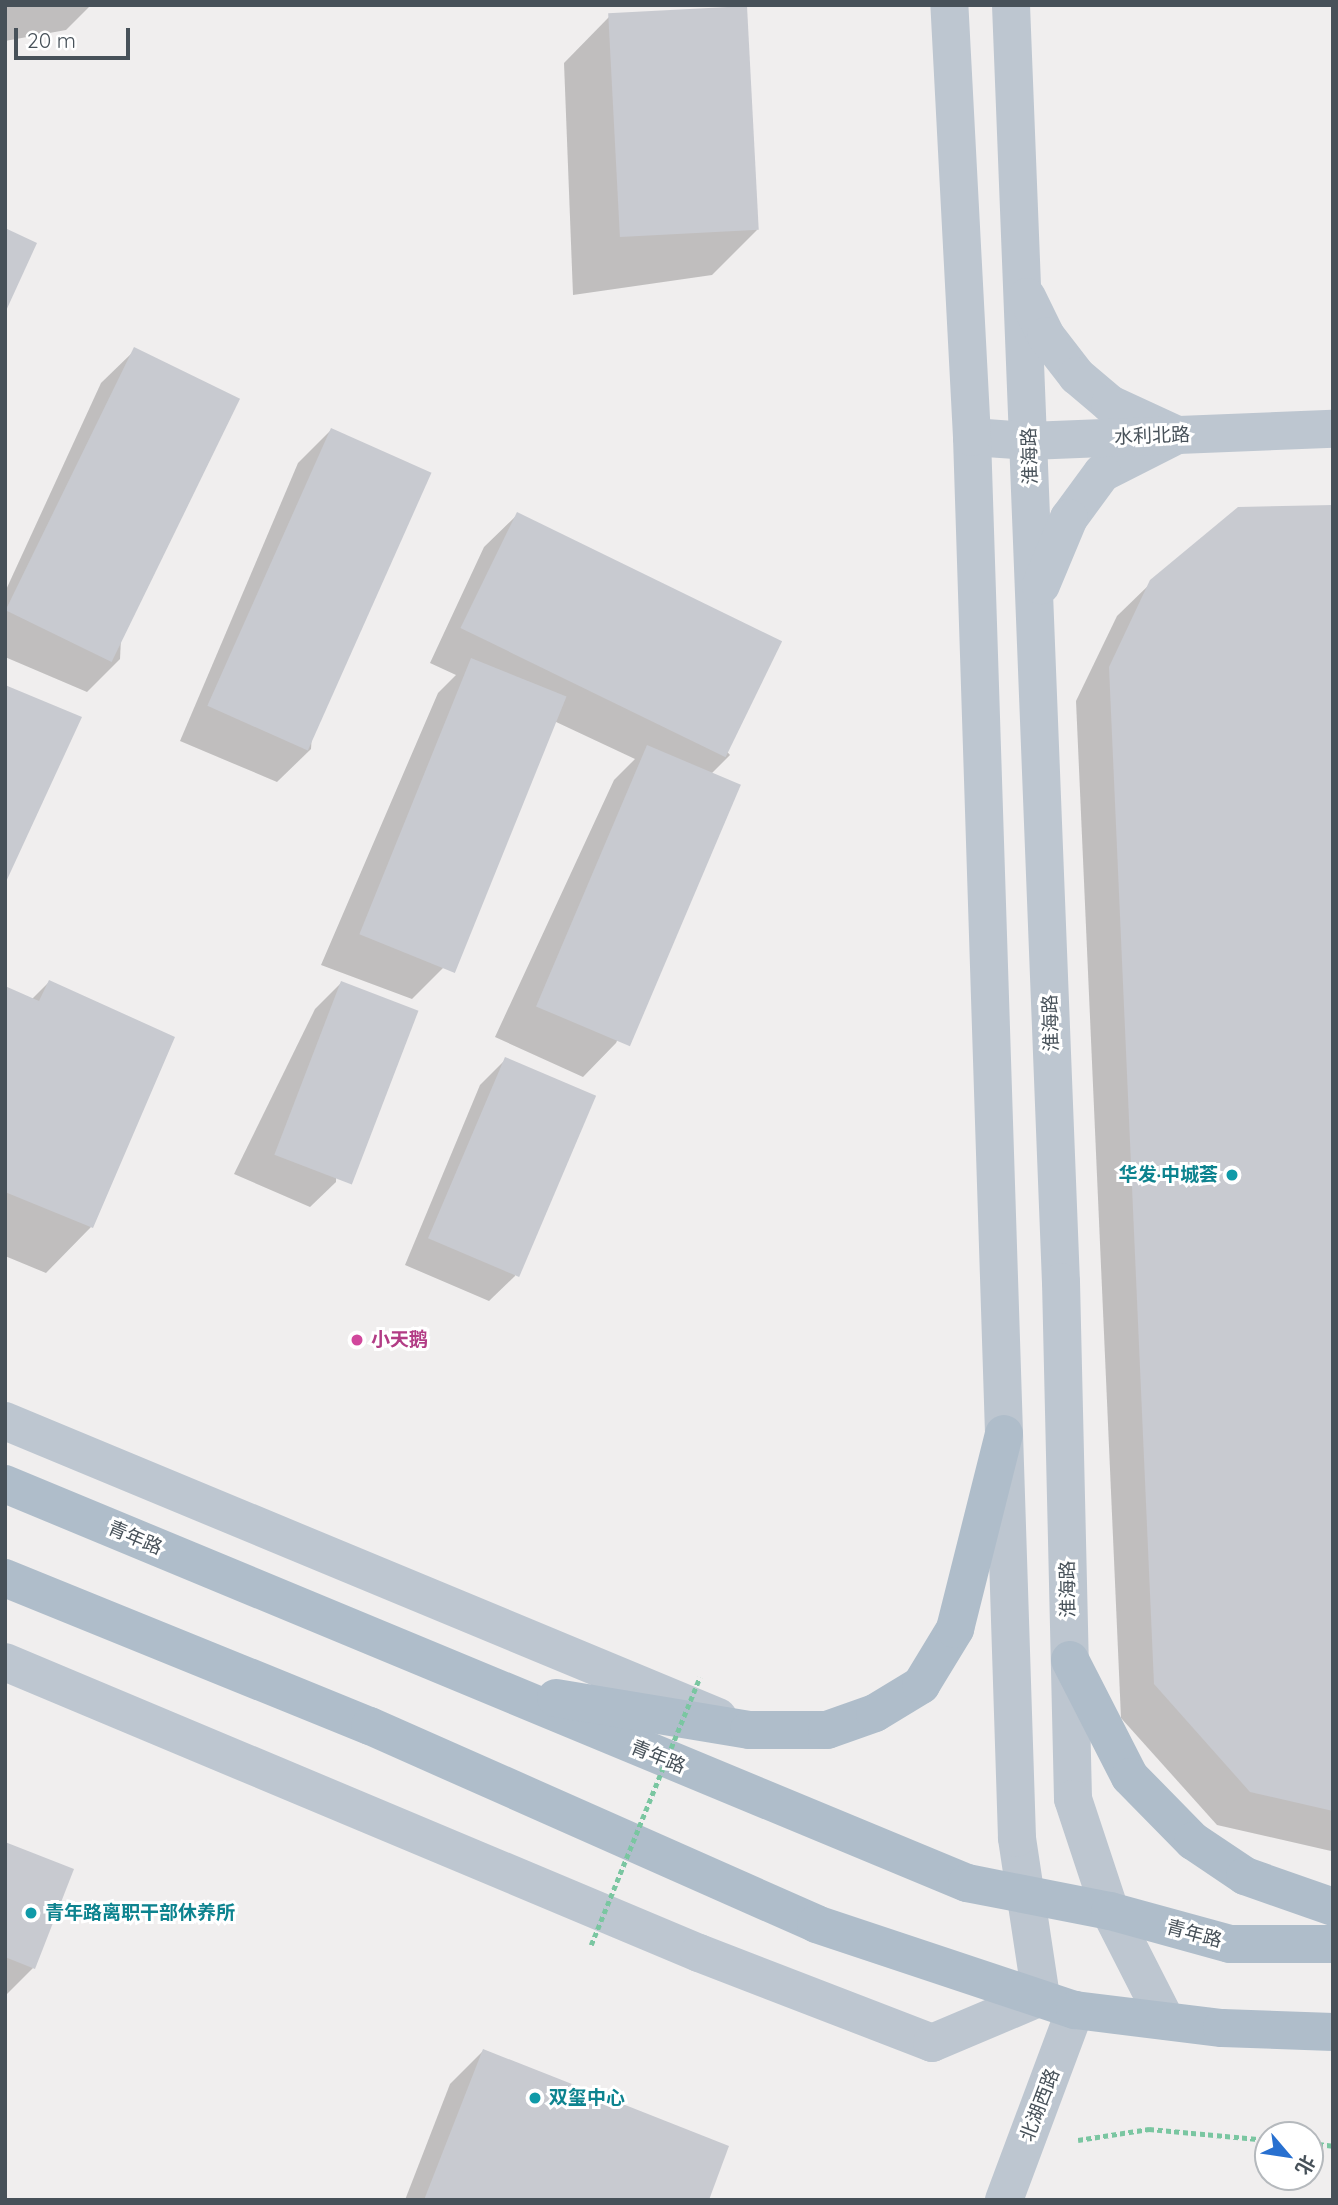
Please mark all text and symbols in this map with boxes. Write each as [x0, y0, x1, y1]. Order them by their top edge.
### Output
scale bar [18, 14, 133, 58]
text: 20 m [27, 27, 76, 53]
street label: 水利北路 [1114, 423, 1190, 449]
street label: 淮海路 [1018, 427, 1042, 485]
street label: 淮海路 [1039, 994, 1063, 1052]
place label: 华发·中城荟 [1119, 1164, 1218, 1186]
marker: 华发·中城荟 [1224, 1167, 1240, 1183]
place label: 小天鹅 [371, 1329, 428, 1351]
marker: 小天鹅 [349, 1332, 365, 1348]
street label: 青年路 [104, 1516, 166, 1560]
street label: 淮海路 [1056, 1560, 1080, 1618]
street label: 青年路 [627, 1736, 689, 1778]
place label: 青年路离职干部休养所 [45, 1902, 235, 1924]
marker: 青年路离职干部休养所 [23, 1905, 39, 1921]
street label: 青年路 [1164, 1916, 1224, 1952]
street label: 北湖西路 [1016, 2065, 1064, 2145]
place label: 双玺中心 [549, 2087, 625, 2109]
marker: 双玺中心 [527, 2090, 543, 2106]
north arrow [1254, 2121, 1324, 2191]
text: 北 [1291, 2151, 1321, 2179]

